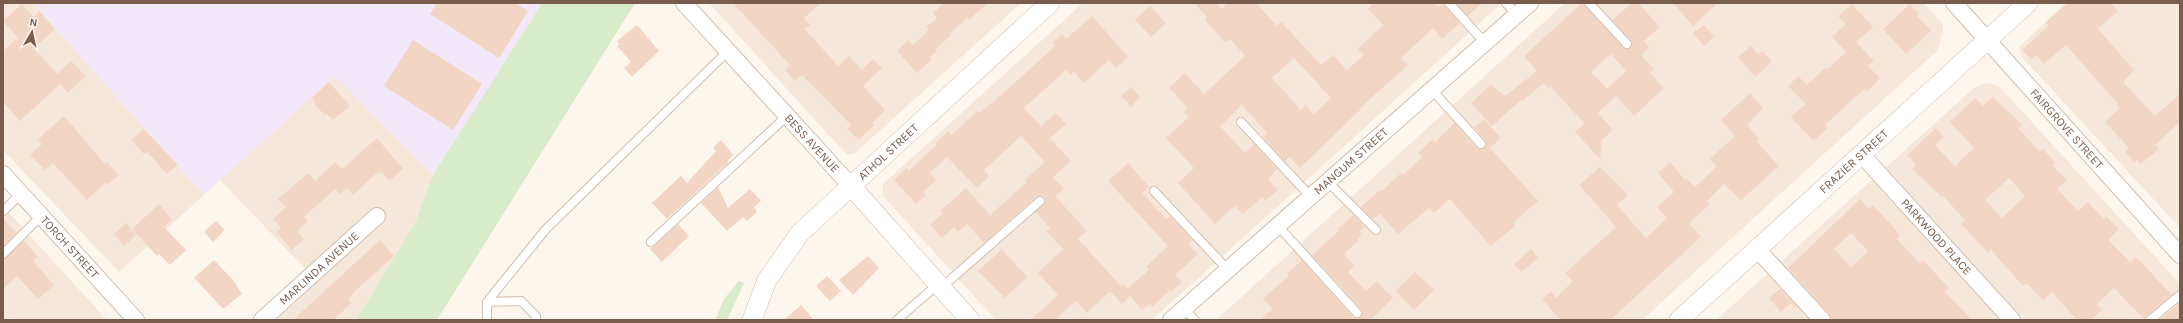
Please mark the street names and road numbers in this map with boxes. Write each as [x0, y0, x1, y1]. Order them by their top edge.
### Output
street label: FAIRGROVE STREET [2027, 86, 2106, 172]
street label: BESS AVENUE [782, 111, 842, 176]
street label: ATHOL STREET [855, 121, 921, 183]
street label: MANGUM STREET [1311, 125, 1391, 198]
street label: FRAZIER STREET [1816, 127, 1891, 196]
street label: PARKWOOD PLACE [1898, 196, 1975, 278]
street label: TORCH STREET [38, 213, 102, 281]
street label: MARLINDA AVENUE [277, 229, 362, 308]

